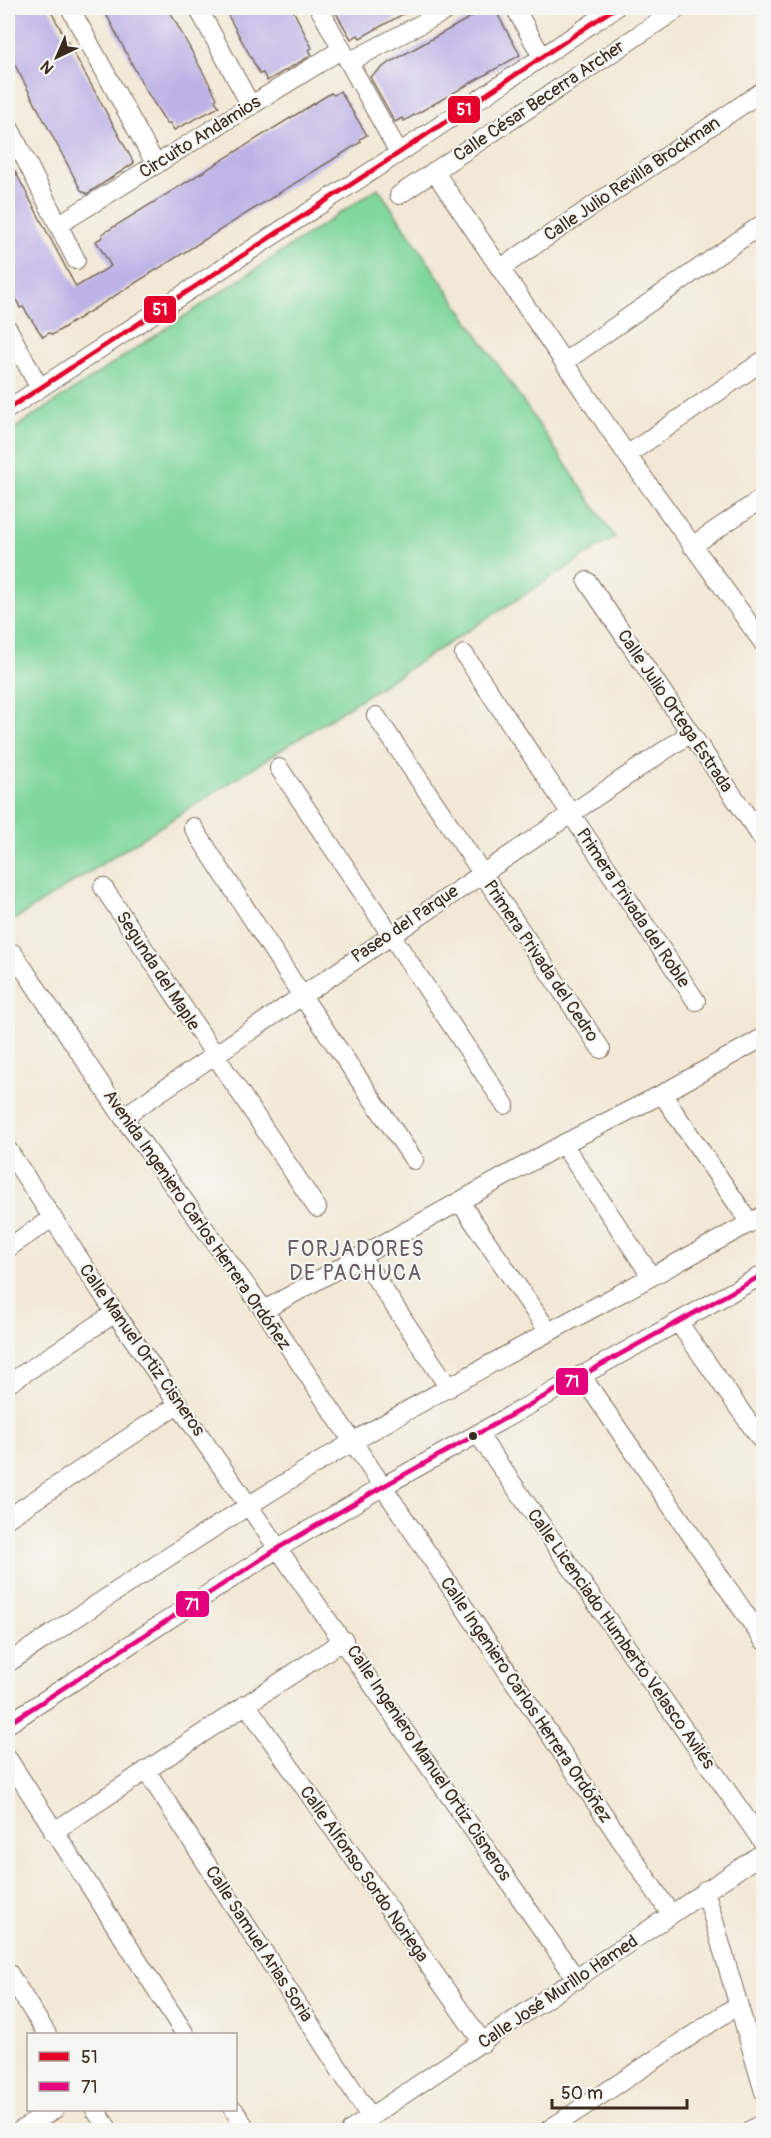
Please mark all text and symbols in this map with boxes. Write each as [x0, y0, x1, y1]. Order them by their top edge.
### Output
north arrow [27, 27, 87, 87]
street label: Calle César Becerra Archer [449, 35, 629, 167]
text: N [36, 56, 58, 78]
street label: Circuito Andamios [135, 90, 265, 184]
line badge: 51 [447, 95, 481, 124]
text: 51 [457, 100, 471, 120]
street label: Calle Julio Revilla Brockman [540, 111, 724, 247]
line badge: 51 [143, 295, 177, 324]
text: 51 [153, 300, 167, 320]
street label: Calle Julio Ortega Estrada [612, 625, 738, 797]
street label: Primera Privada del Roble [571, 824, 695, 992]
street label: Primera Privada del Cedro [478, 876, 604, 1047]
street label: Paseo del Parque [347, 880, 463, 968]
street label: Segunda del Maple [111, 907, 205, 1035]
street label: Avenida Ingeniero Carlos Herrera Ordóñez [98, 1085, 296, 1355]
district label: FORJADORES DE PACHUCA [287, 1236, 425, 1287]
street label: Calle Manuel Ortiz Cisneros [74, 1260, 210, 1440]
line badge: 71 [555, 1367, 589, 1396]
text: 71 [565, 1372, 579, 1392]
unlabelled marker [467, 1430, 479, 1442]
street label: Calle Licenciado Humberto Velasco Avilés [522, 1504, 720, 1774]
street label: Calle Ingeniero Carlos Herrera Ordóñez [435, 1573, 617, 1827]
line badge: 71 [175, 1590, 210, 1618]
text: 71 [185, 1595, 199, 1615]
street label: Calle Ingeniero Manuel Ortiz Cisneros [341, 1641, 517, 1885]
street label: Calle Alfonso Sordo Noriega [294, 1781, 434, 1967]
street label: Calle Samuel Arias Soria [200, 1862, 318, 2026]
street label: Calle José Murillo Hamed [474, 1930, 642, 2054]
legend [27, 2033, 237, 2111]
text: 51 [81, 2046, 98, 2069]
scale bar [552, 2072, 687, 2110]
text: 71 [81, 2076, 98, 2099]
text: 50 m [561, 2082, 603, 2105]

